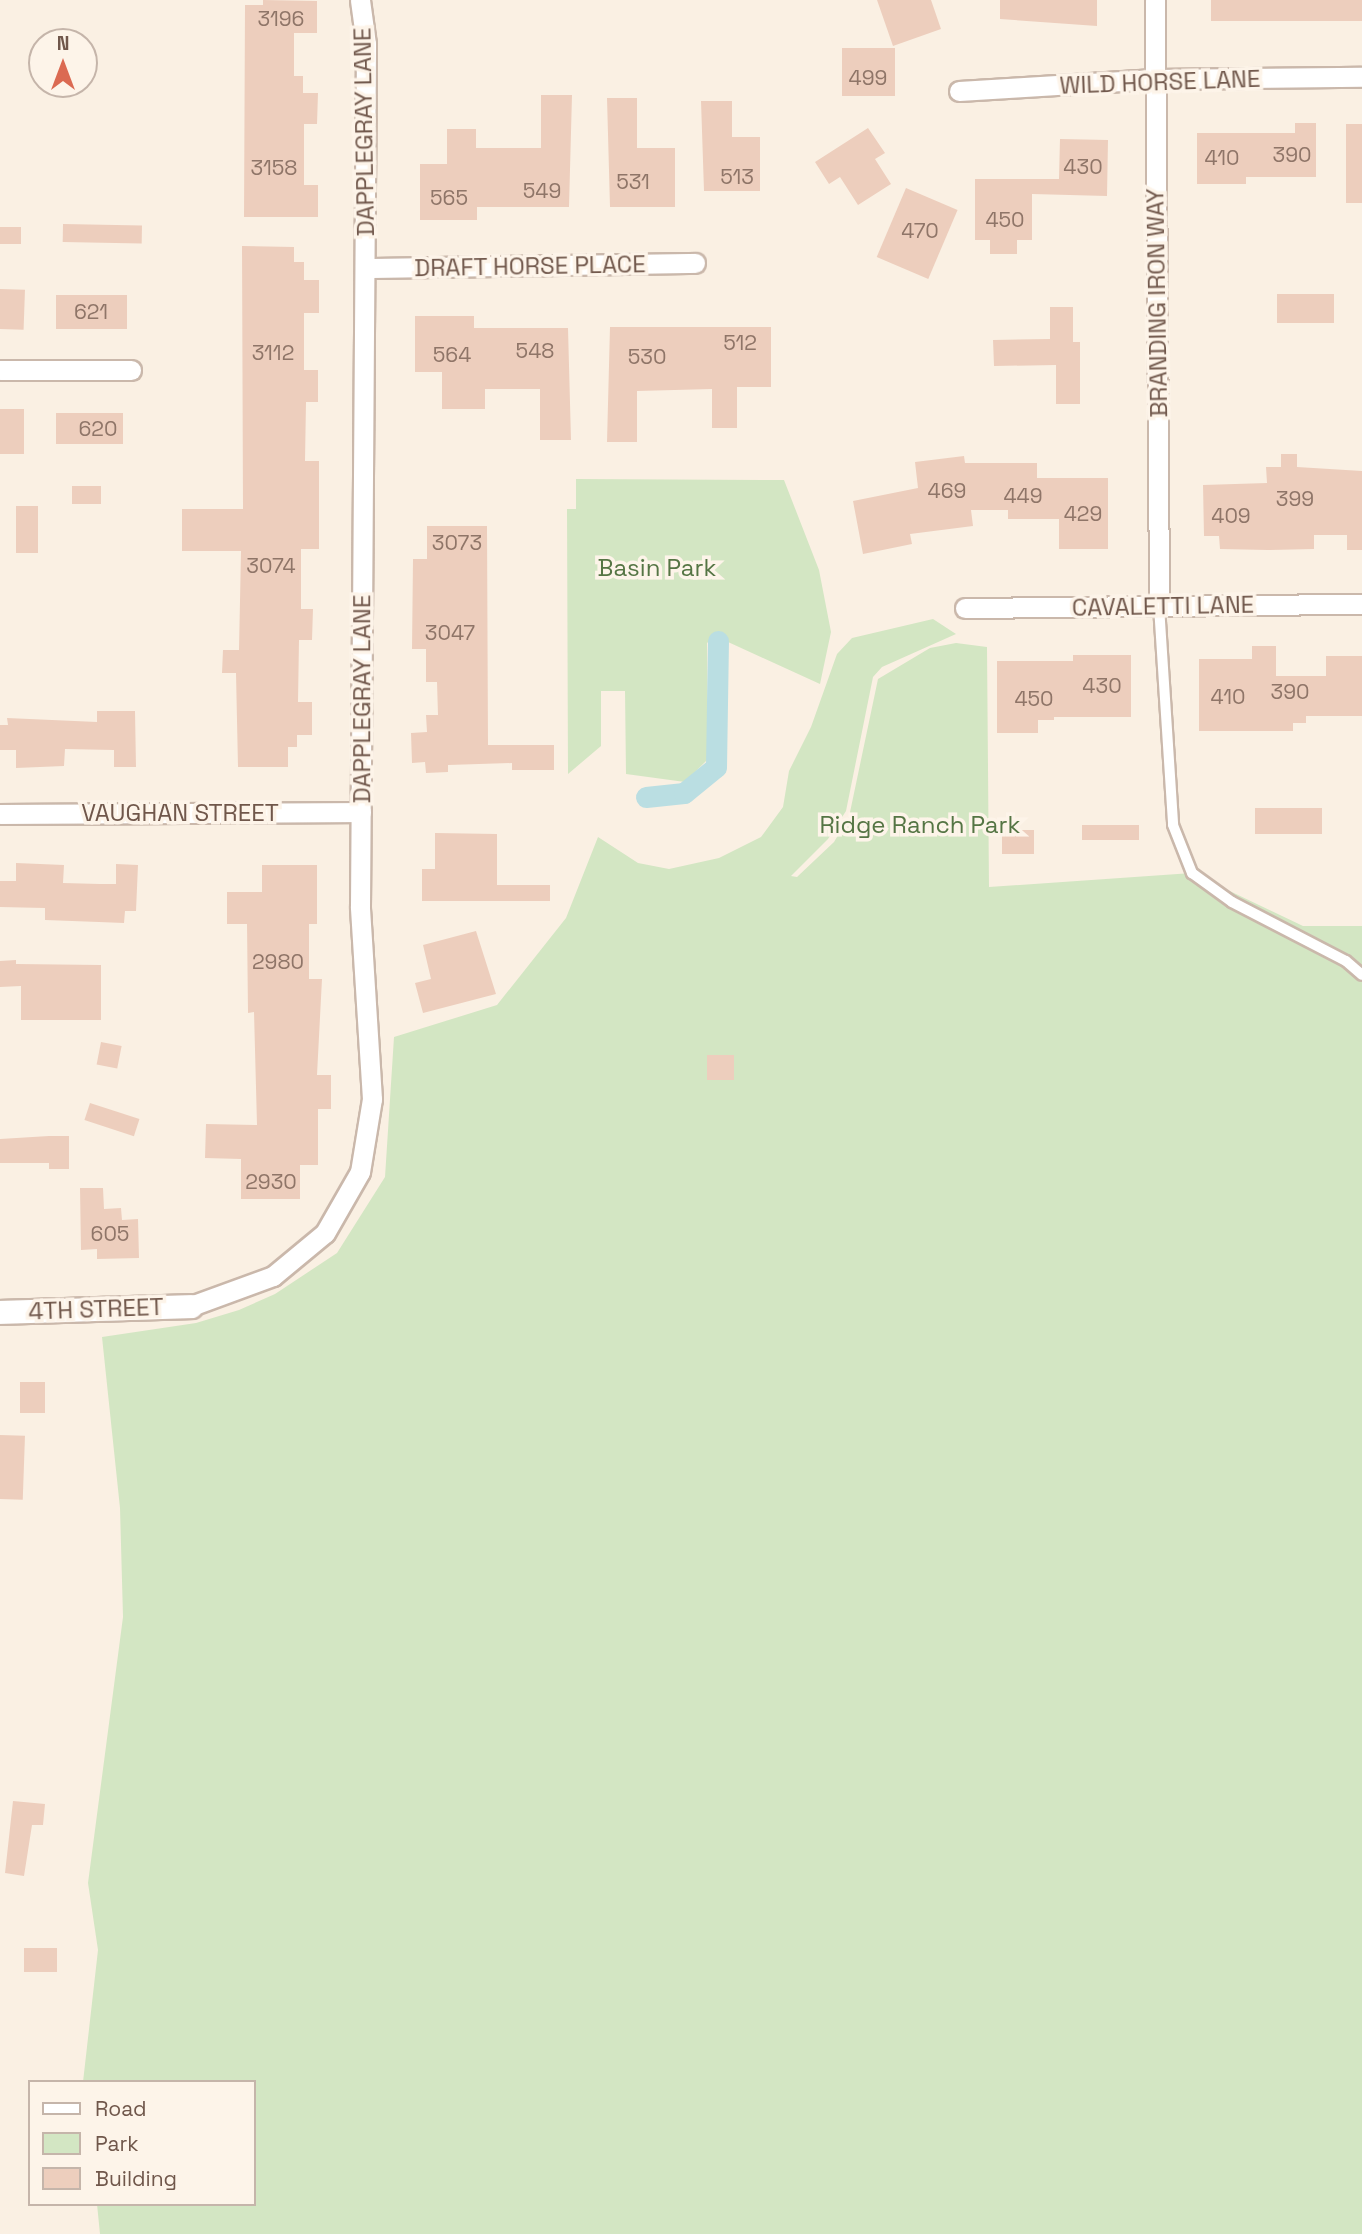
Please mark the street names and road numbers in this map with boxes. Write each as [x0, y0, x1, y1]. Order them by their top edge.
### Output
street label: DAPPLEGRAY LANE [348, 27, 380, 237]
street label: WILD HORSE LANE [1059, 64, 1261, 100]
street label: BRANDING IRON WAY [1141, 188, 1173, 418]
street label: DRAFT HORSE PLACE [414, 250, 646, 282]
street label: CAVALETTI LANE [1072, 590, 1254, 622]
street label: DAPPLEGRAY LANE [348, 594, 376, 804]
street label: VAUGHAN STREET [81, 799, 279, 827]
street label: 4TH STREET [28, 1292, 164, 1326]

